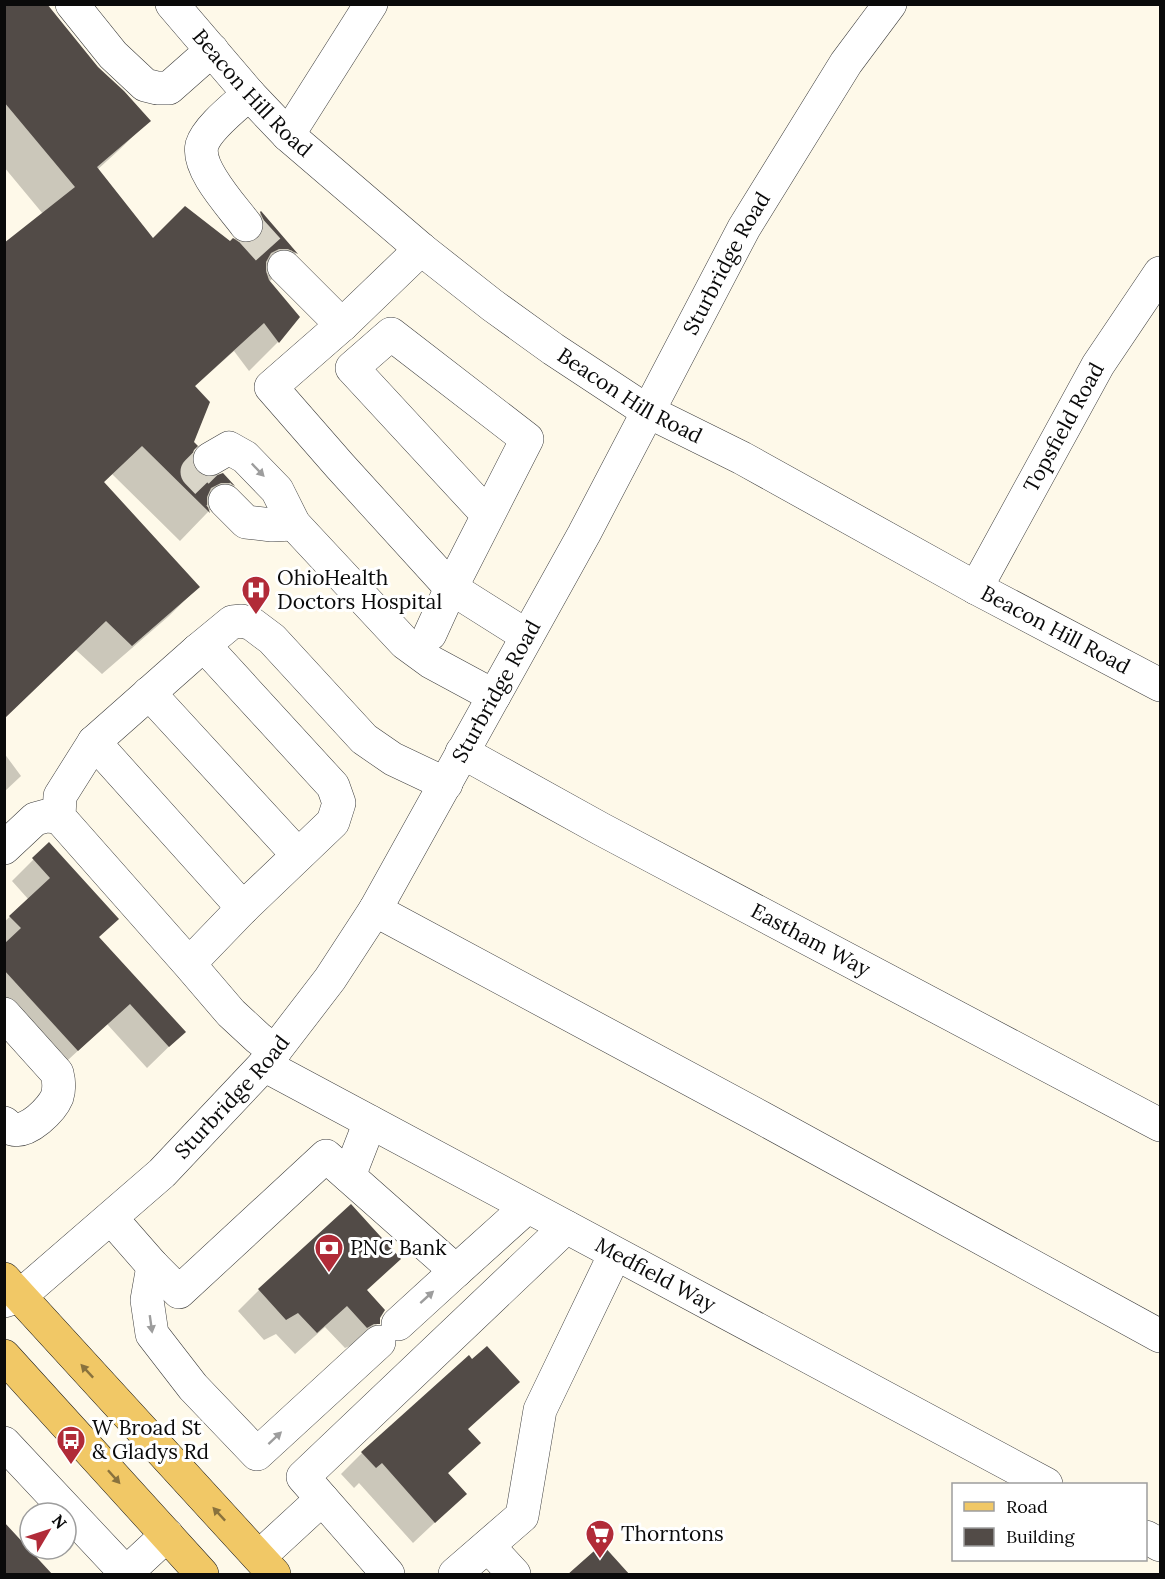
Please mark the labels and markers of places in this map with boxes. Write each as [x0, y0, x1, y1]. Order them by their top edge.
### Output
place label: OhioHealth Doctors Hospital [277, 564, 442, 615]
hospital icon: OhioHealth Doctors Hospital [240, 574, 272, 616]
bank icon: PNC Bank [313, 1232, 345, 1274]
place label: PNC Bank [350, 1234, 447, 1261]
place label: W Broad St & Gladys Rd [92, 1414, 209, 1465]
bus stop icon: W Broad St & Gladys Rd [55, 1424, 87, 1466]
supermarket icon: Thorntons [584, 1518, 616, 1560]
place label: Thorntons [621, 1520, 724, 1547]

